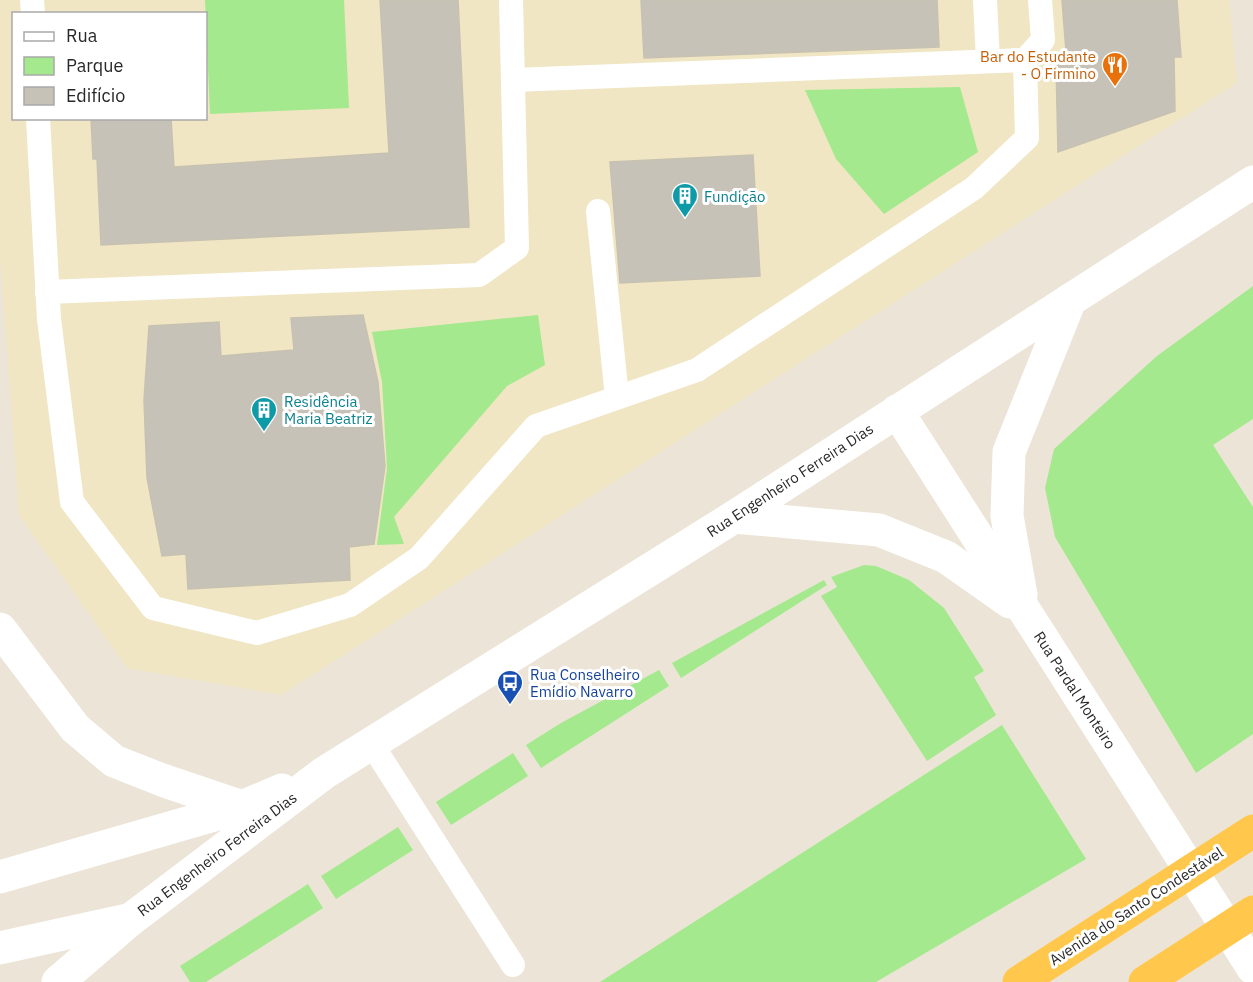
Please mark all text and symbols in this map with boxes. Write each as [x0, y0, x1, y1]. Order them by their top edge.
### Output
legend [12, 12, 207, 120]
text: Rua [66, 24, 98, 47]
place label: Bar do Estudante - O Firmino [980, 47, 1096, 83]
restaurant icon: Bar do Estudante - O Firmino [1100, 50, 1130, 88]
text: Parque [66, 54, 124, 77]
text: Edifício [66, 84, 125, 107]
building icon: Fundição [670, 181, 700, 219]
place label: Fundição [704, 187, 765, 206]
place label: Residência Maria Beatriz [284, 392, 373, 428]
building icon: Residência Maria Beatriz [249, 395, 279, 433]
street label: Rua Engenheiro Ferreira Dias [703, 419, 877, 541]
street label: Rua Pardal Monteiro [1030, 628, 1120, 752]
place label: Rua Conselheiro Emídio Navarro [530, 665, 640, 701]
bus stop icon: Rua Conselheiro Emídio Navarro [495, 668, 525, 706]
street label: Rua Engenheiro Ferreira Dias [134, 788, 300, 920]
street label: Avenida do Santo Condestável [1046, 843, 1226, 969]

